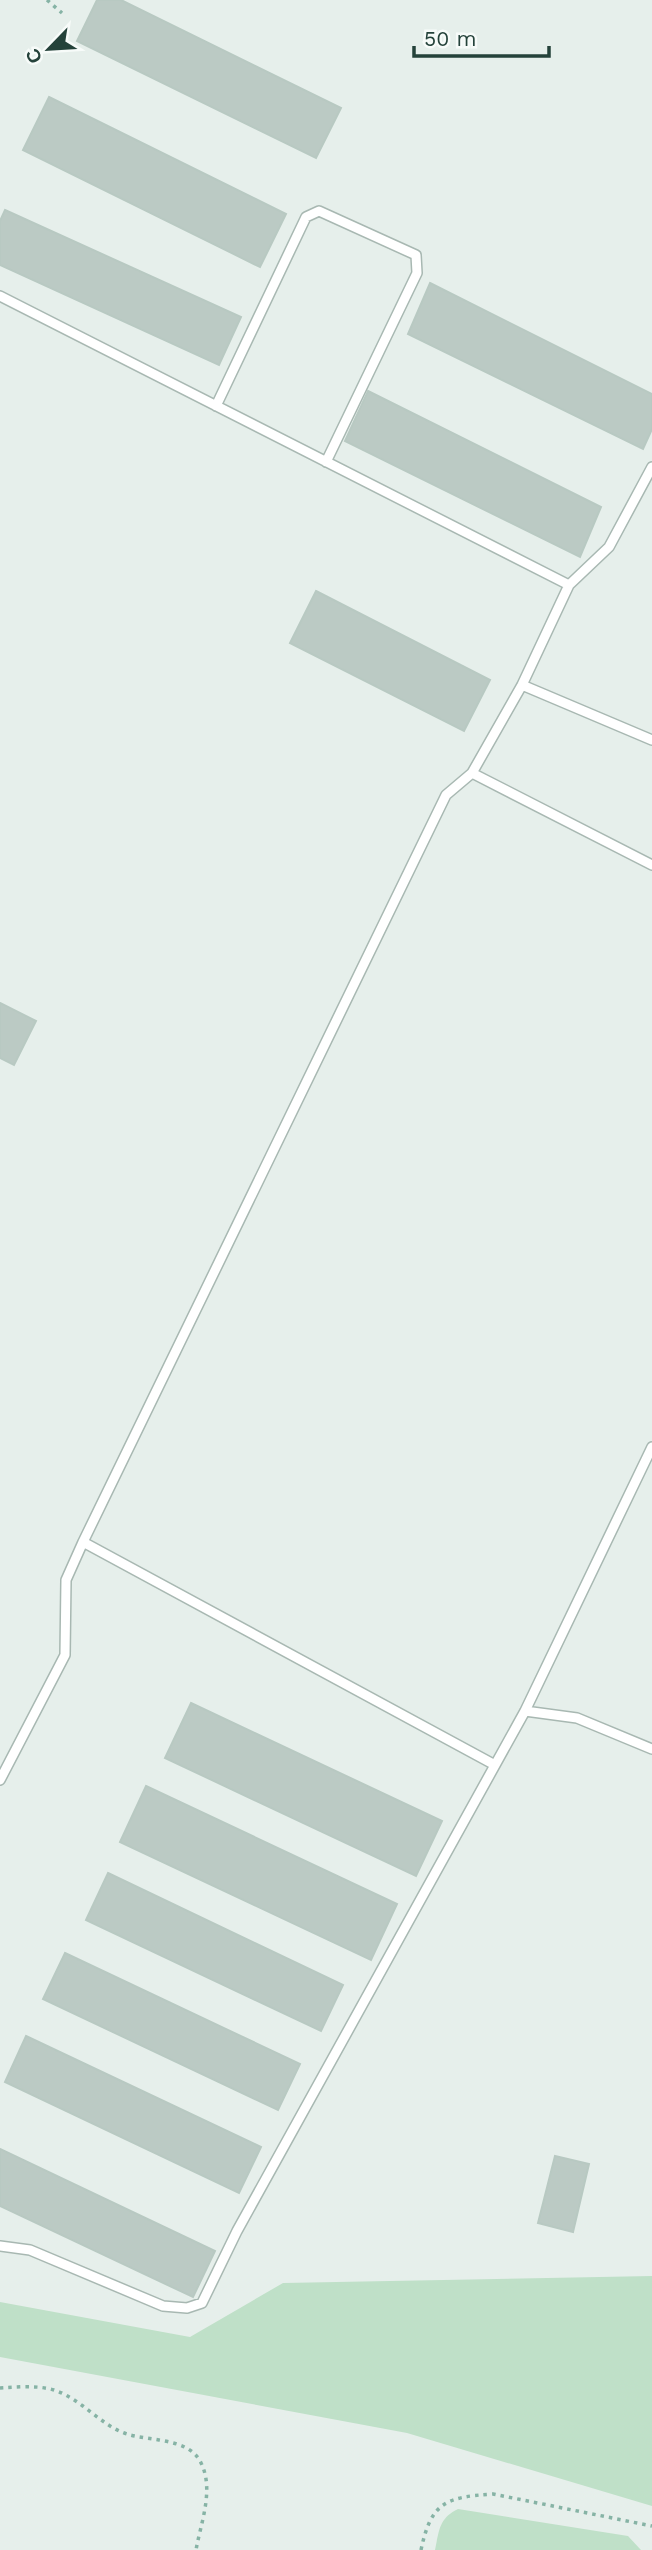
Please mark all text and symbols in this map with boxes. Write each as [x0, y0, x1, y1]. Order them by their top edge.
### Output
north arrow [14, 14, 84, 84]
scale bar [414, 14, 549, 58]
text: 50 m [424, 26, 476, 51]
text: С [21, 45, 47, 67]

